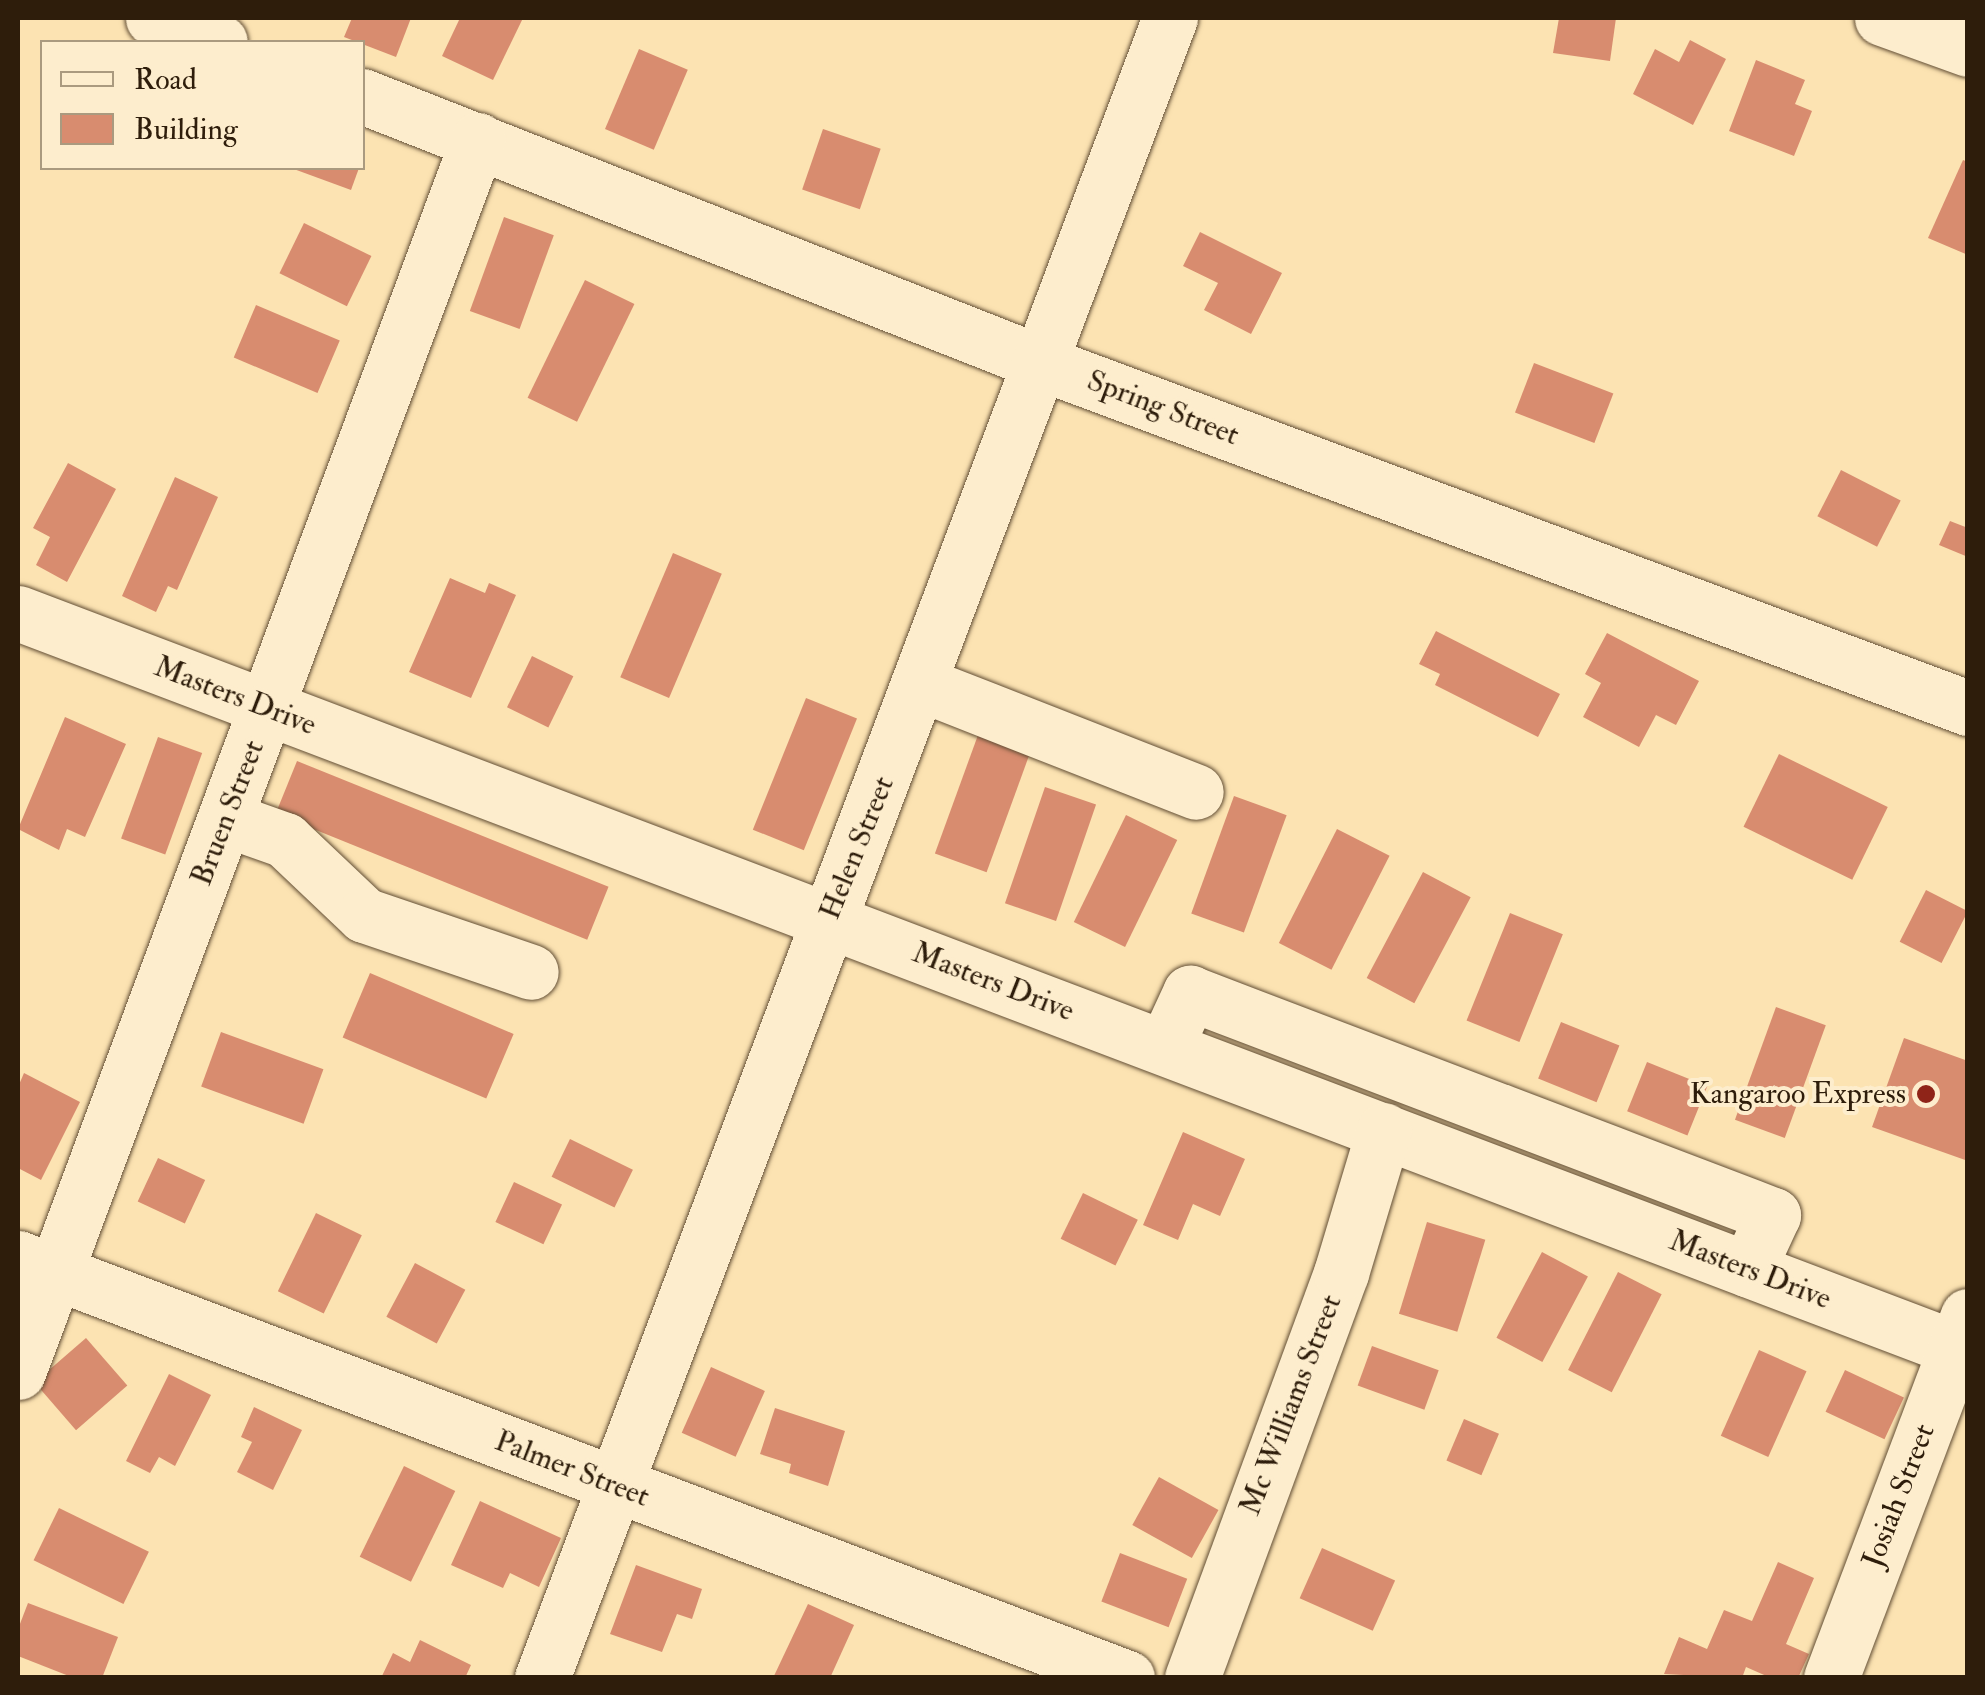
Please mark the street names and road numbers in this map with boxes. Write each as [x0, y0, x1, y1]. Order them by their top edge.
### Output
street label: Spring Street [1082, 363, 1244, 453]
street label: Masters Drive [149, 649, 321, 743]
street label: Bruen Street [184, 735, 272, 891]
street label: Helen Street [812, 771, 902, 925]
street label: Masters Drive [907, 935, 1079, 1029]
street label: Masters Drive [1664, 1223, 1836, 1317]
street label: Mc Williams Street [1232, 1290, 1350, 1520]
street label: Josiah Street [1855, 1419, 1943, 1573]
street label: Palmer Street [490, 1423, 654, 1515]

